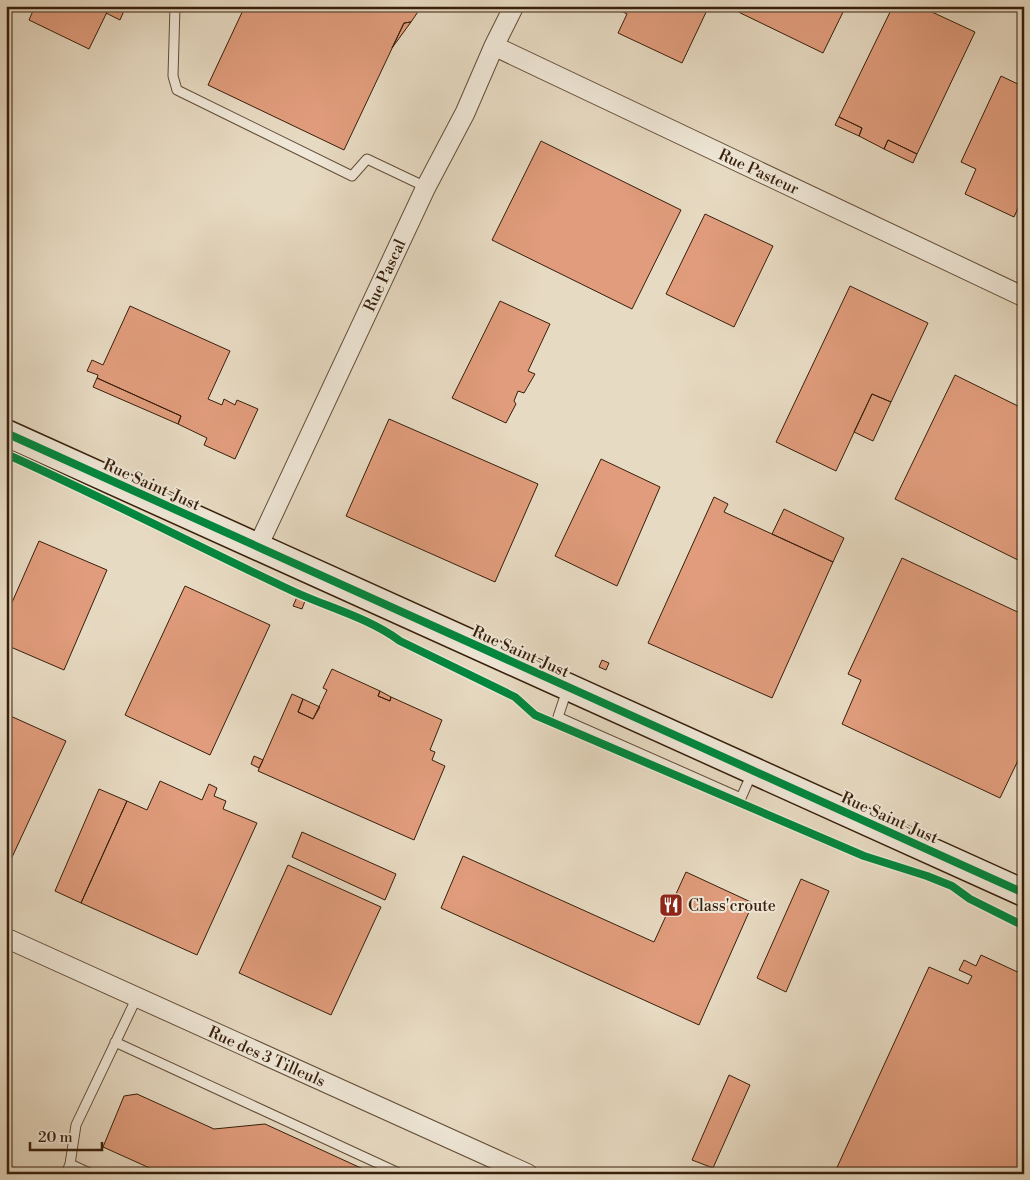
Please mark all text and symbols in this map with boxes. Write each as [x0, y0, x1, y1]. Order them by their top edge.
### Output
street label: Rue Pasteur [715, 145, 802, 199]
street label: Rue Pascal [359, 236, 410, 315]
street label: Rue Saint-Just [100, 455, 203, 515]
street label: Rue Saint-Just [469, 622, 572, 682]
street label: Rue Saint-Just [838, 788, 941, 848]
restaurant icon: Class'croute [658, 892, 684, 918]
place label: Class'croute [688, 896, 776, 916]
street label: Rue des 3 Tilleuls [205, 1022, 328, 1092]
scale bar [30, 1120, 102, 1152]
text: 20 m [38, 1128, 73, 1147]

